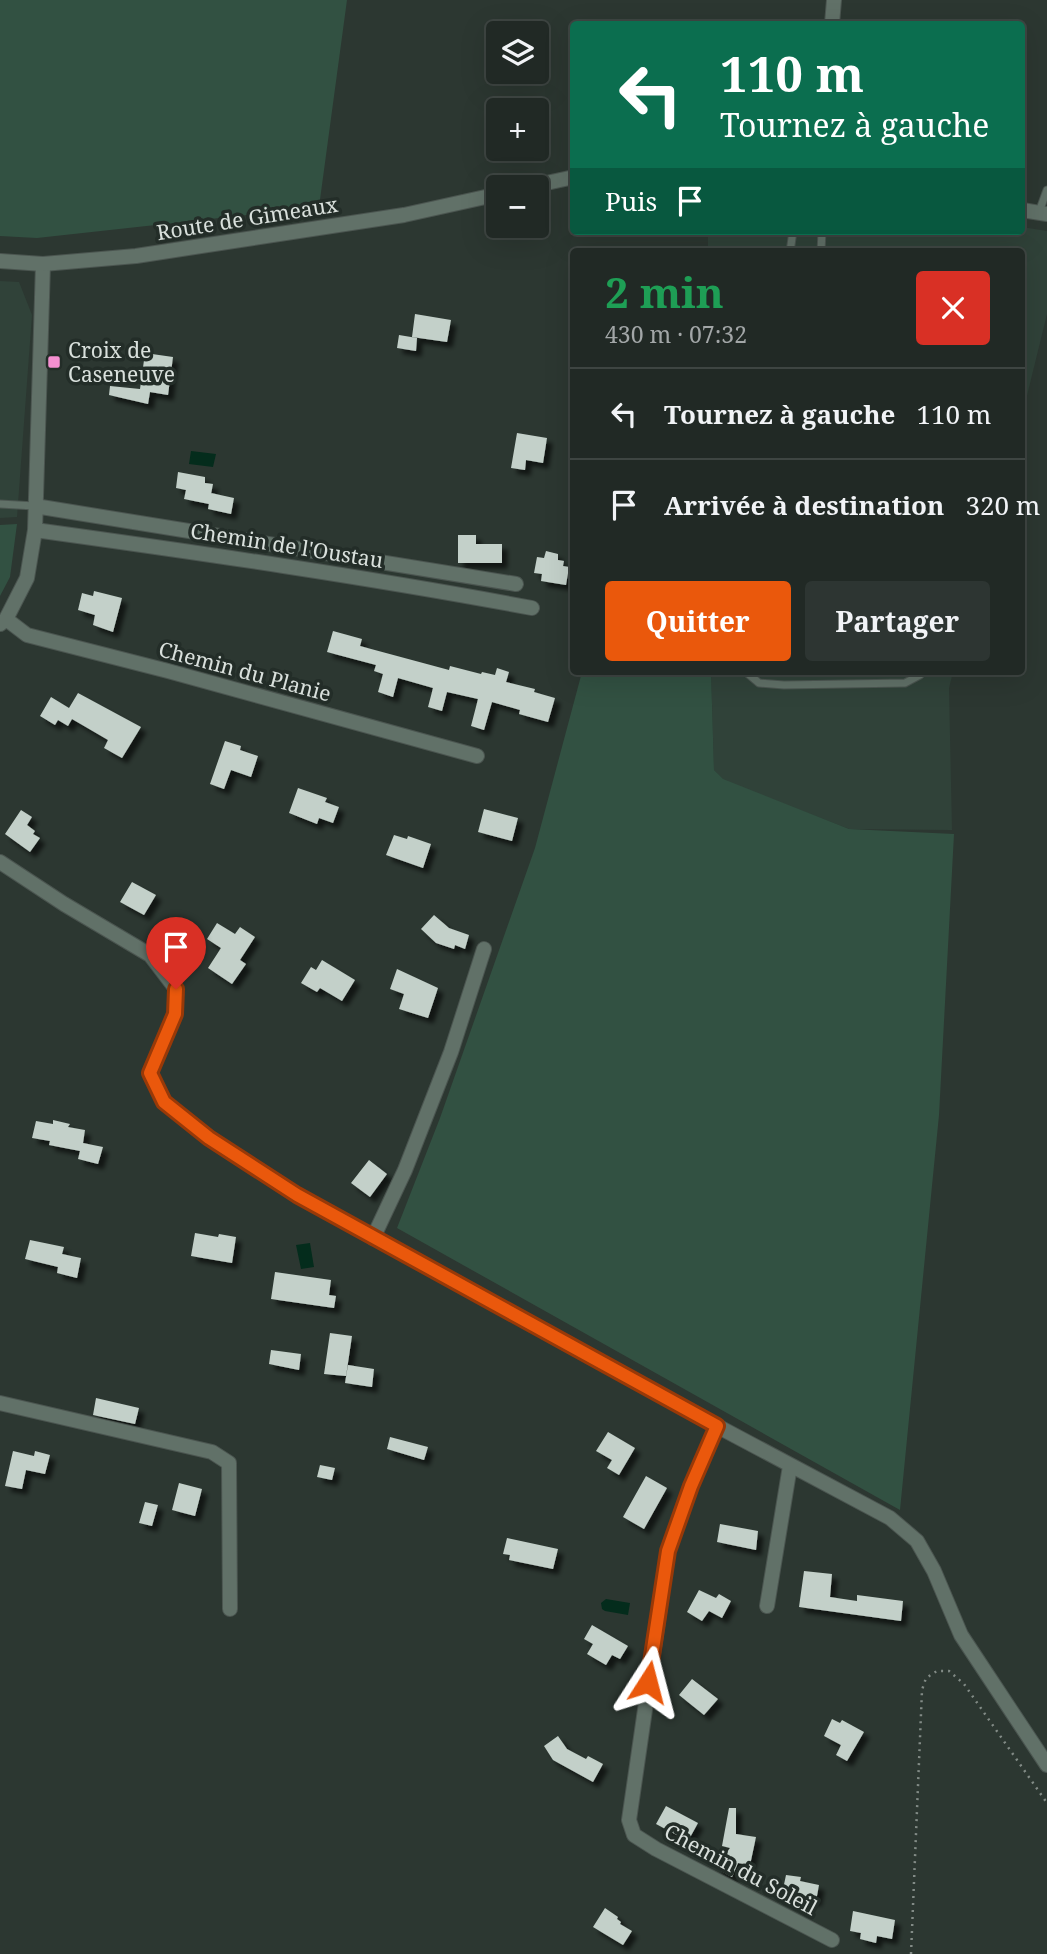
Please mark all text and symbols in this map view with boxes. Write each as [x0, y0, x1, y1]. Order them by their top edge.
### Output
map controls [486, 21, 549, 238]
button: layers [486, 21, 549, 84]
text: 110 m [720, 40, 864, 106]
icon: left [605, 49, 696, 140]
button: + [486, 98, 549, 161]
text: Tournez à gauche [720, 103, 989, 146]
button: − [486, 175, 549, 238]
icon: arrive [671, 182, 709, 220]
text: Puis [605, 183, 657, 219]
street label: Route de Gimeaux [154, 190, 340, 246]
text: 2 min [605, 263, 724, 320]
button: close [916, 271, 990, 345]
text: 430 m · 07:32 [605, 318, 747, 350]
place label: Croix de Caseneuve [68, 336, 175, 388]
marker: Croix de Caseneuve [46, 354, 62, 370]
icon: left [605, 395, 643, 433]
text: Tournez à gauche [664, 396, 895, 432]
text: 110 m [916, 396, 991, 432]
icon: arrive [605, 486, 643, 524]
text: Arrivée à destination [664, 487, 944, 523]
text: 320 m [965, 487, 1040, 523]
street label: Chemin de l'Oustau [189, 516, 385, 574]
button: Quitter [605, 581, 791, 661]
button: Partager [805, 581, 990, 661]
street label: Chemin du Planie [156, 635, 334, 707]
pin [146, 917, 206, 989]
icon: arrive [157, 928, 195, 966]
position arrow [611, 1645, 685, 1719]
street label: Chemin du Soleil [660, 1817, 823, 1921]

